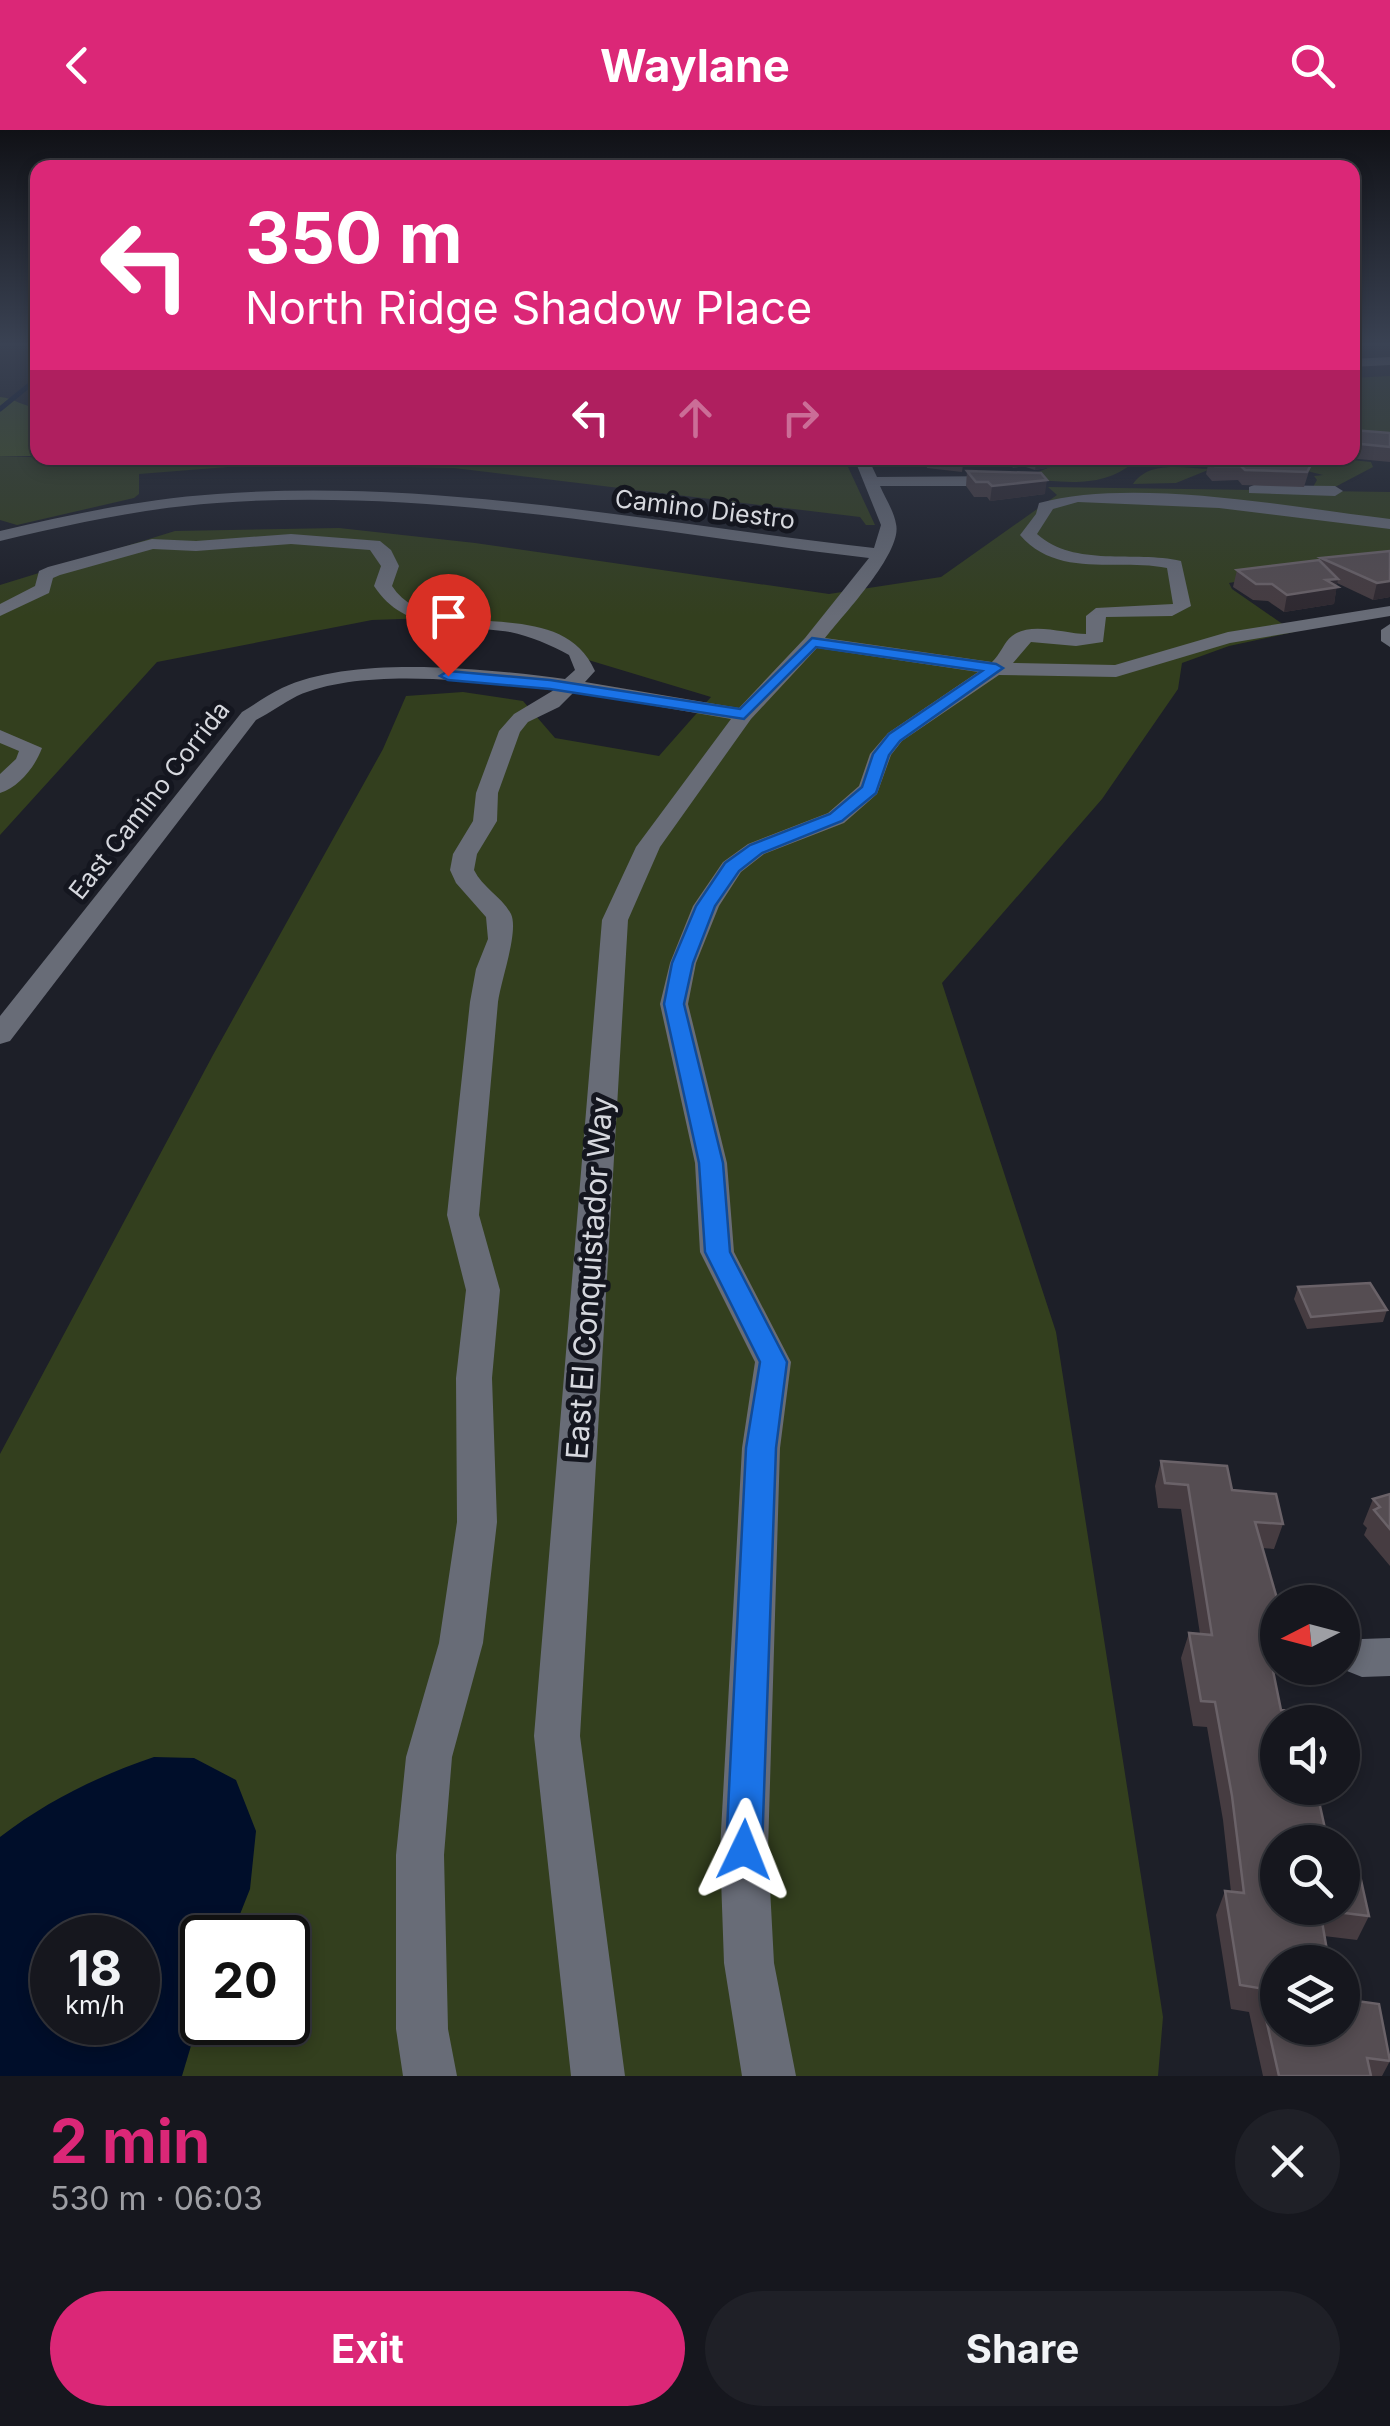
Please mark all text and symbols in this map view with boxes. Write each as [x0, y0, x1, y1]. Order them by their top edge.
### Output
icon: back [50, 38, 105, 93]
text: Waylane [600, 38, 790, 93]
icon: search [1285, 38, 1340, 93]
text: 350 m [245, 195, 463, 280]
icon: left [80, 200, 210, 330]
text: North Ridge Shadow Place [245, 280, 812, 335]
icon: left [563, 390, 618, 445]
icon: ahead [668, 390, 723, 445]
icon: right [773, 390, 828, 445]
street label: Camino Diestro [613, 483, 797, 535]
pin [406, 574, 491, 677]
icon: arrive [421, 589, 476, 644]
street label: East Camino Corrida [62, 695, 236, 905]
street label: East El Conquistador Way [558, 1095, 620, 1461]
north arrow [1260, 1585, 1360, 1685]
map controls [1260, 1585, 1360, 2045]
button: sound [1260, 1705, 1360, 1805]
position arrow [692, 1798, 796, 1902]
button: search [1260, 1825, 1360, 1925]
speed limit sign: 20 [180, 1915, 310, 2045]
text: 18 [68, 1938, 122, 1998]
button: layers [1260, 1945, 1360, 2045]
text: km/h [65, 1990, 125, 2020]
text: 2 min [50, 2105, 210, 2177]
button: close [1235, 2109, 1340, 2214]
text: 530 m · 06:03 [50, 2179, 263, 2218]
button: Exit [50, 2291, 685, 2406]
button: Share [705, 2291, 1340, 2406]

